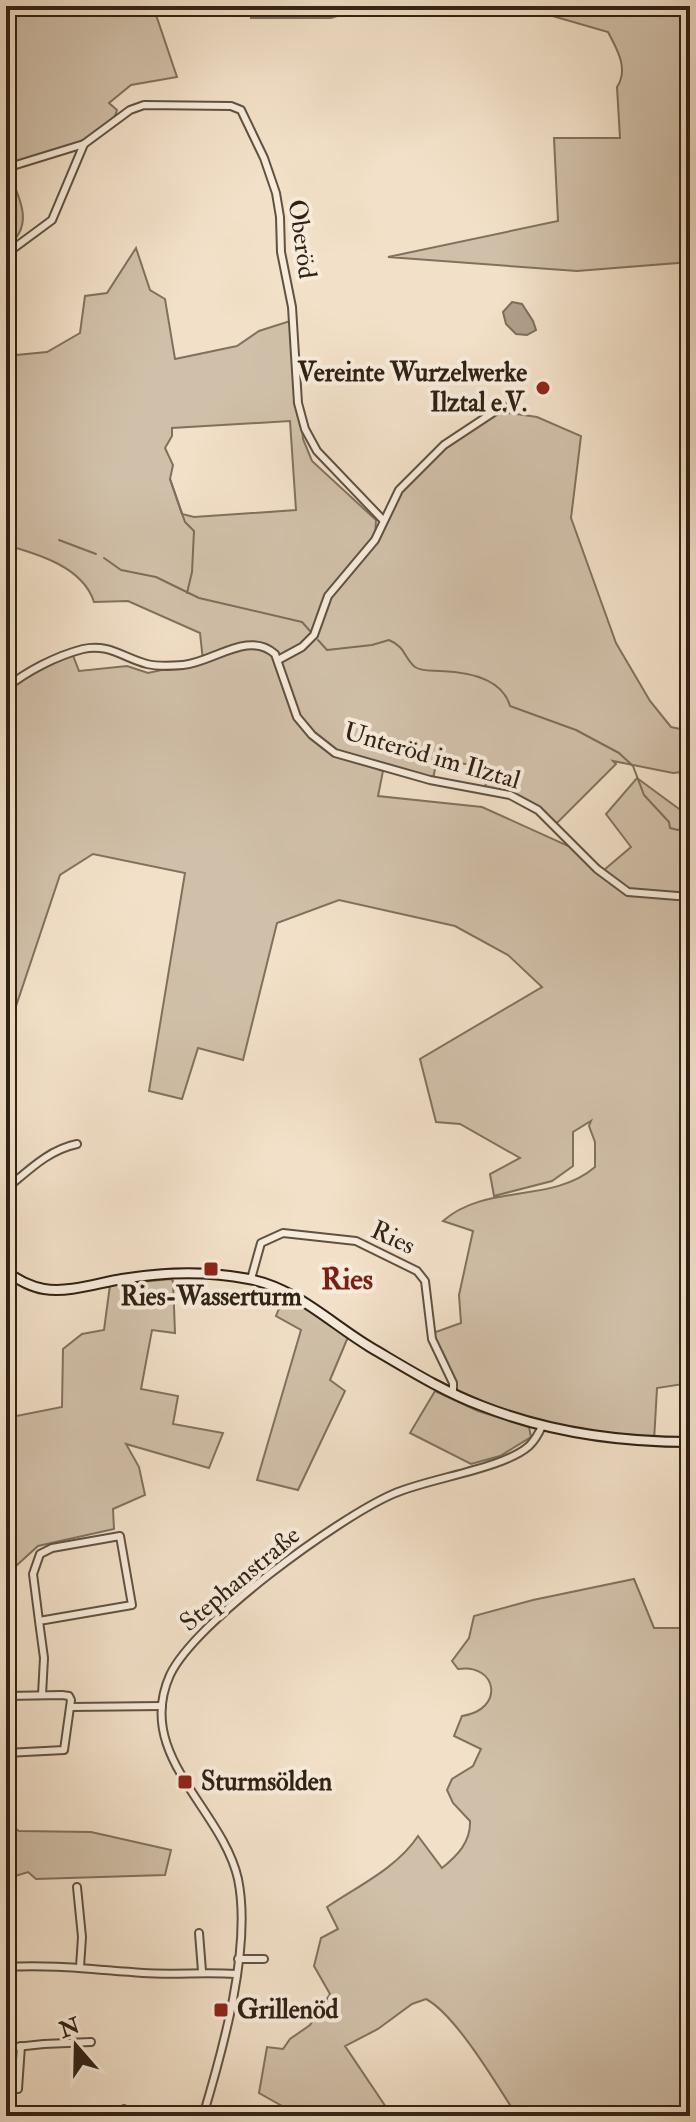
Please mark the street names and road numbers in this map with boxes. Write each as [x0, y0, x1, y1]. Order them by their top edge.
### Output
street label: Oberöd [281, 197, 323, 281]
street label: Unteröd im Ilztal [340, 716, 524, 797]
street label: Ries [366, 1214, 420, 1262]
street label: Stephanstraße [173, 1519, 307, 1639]

